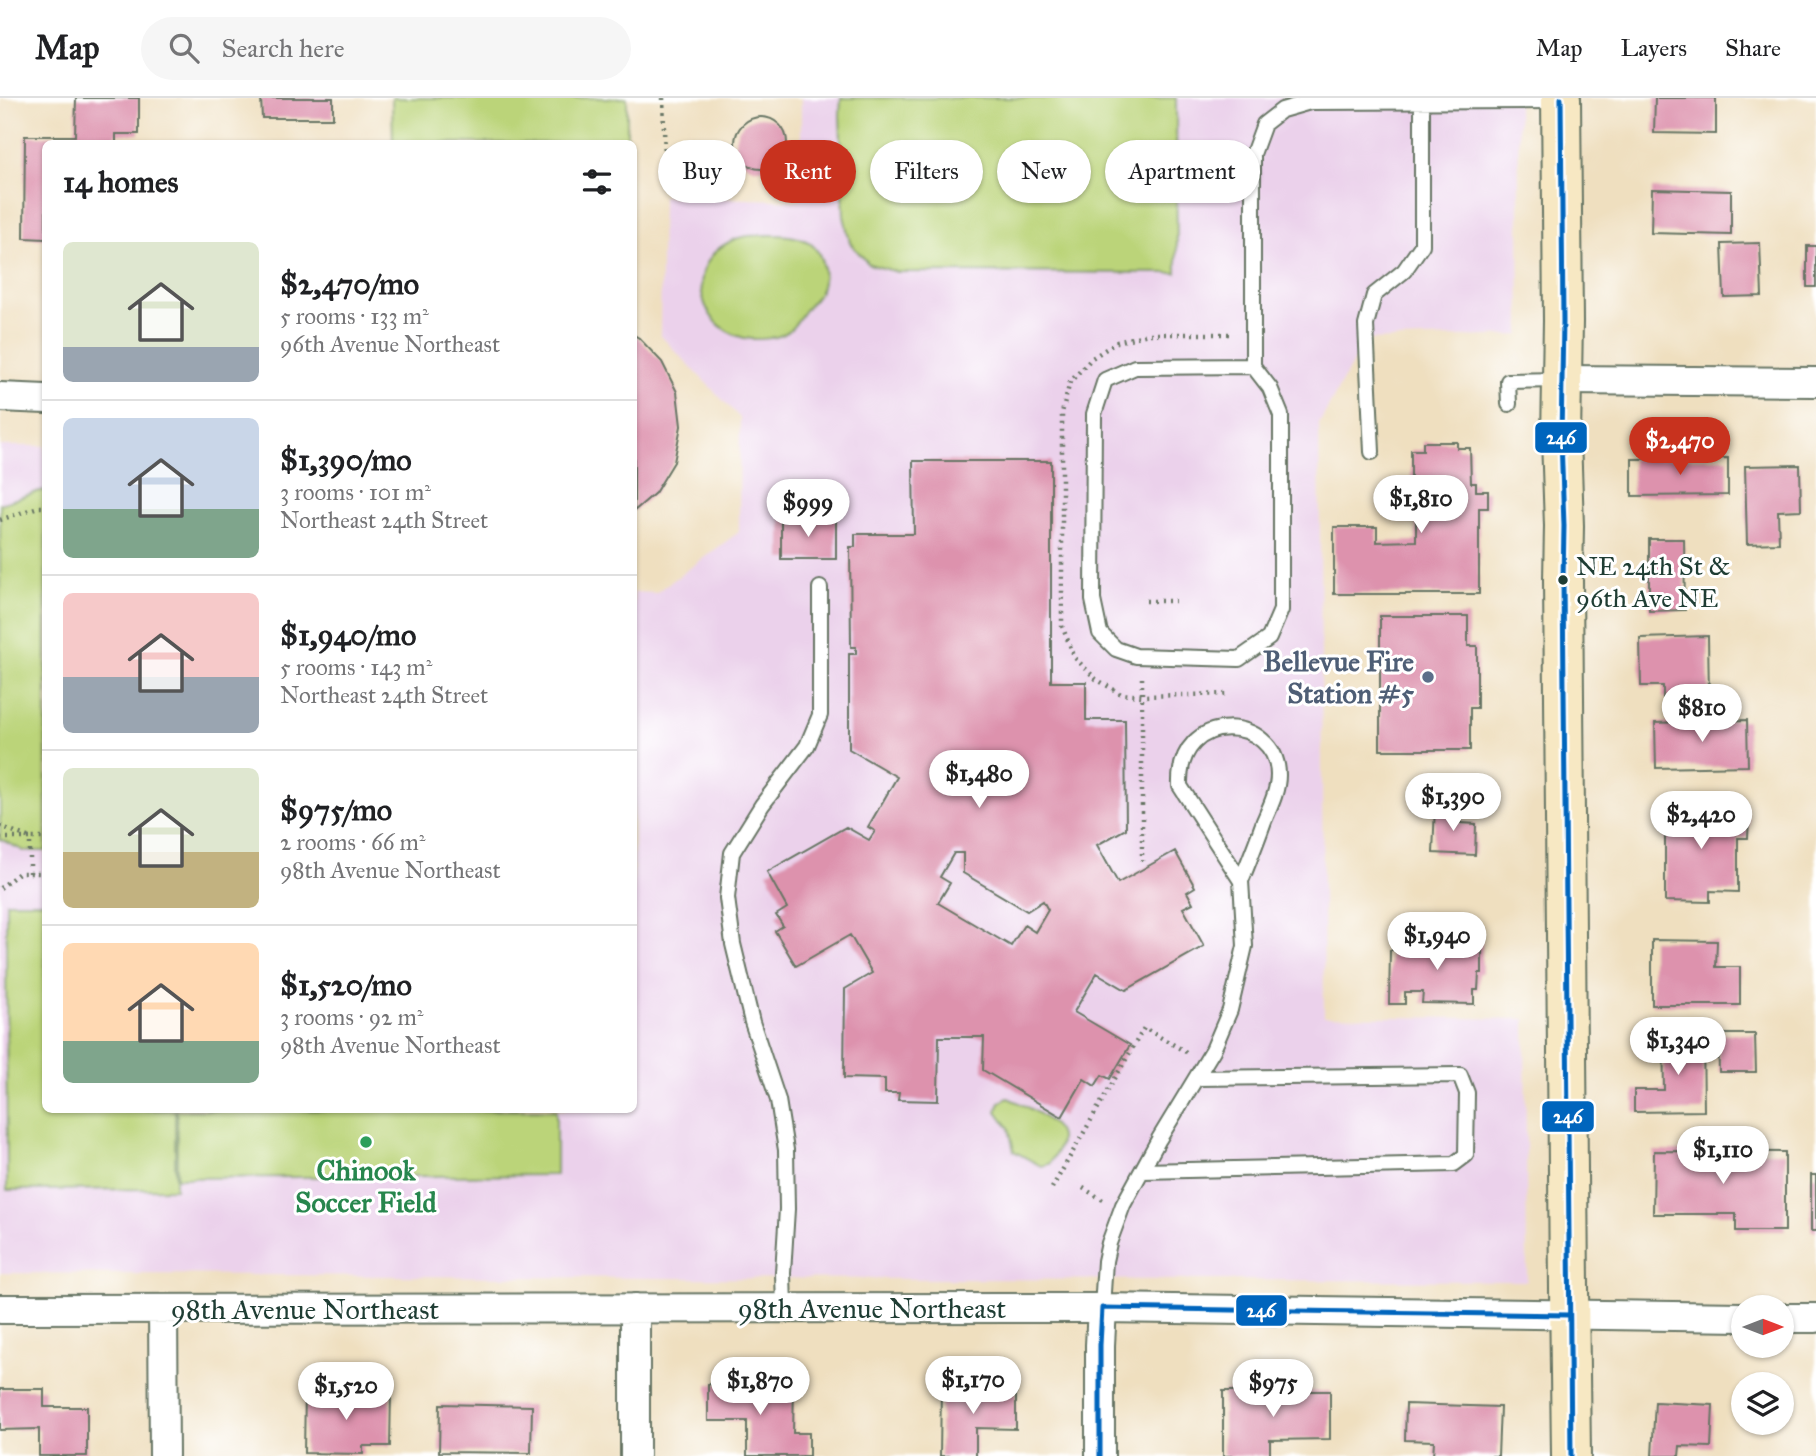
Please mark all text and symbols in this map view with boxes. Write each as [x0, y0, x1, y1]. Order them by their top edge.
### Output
search box [141, 17, 631, 80]
text: Map [35, 28, 99, 68]
icon: search [165, 29, 203, 67]
text: Search here [221, 32, 345, 64]
text: Map [1536, 33, 1583, 63]
text: Layers [1621, 33, 1687, 63]
text: Share [1725, 33, 1781, 63]
chip: Buy [658, 140, 746, 203]
chip: Rent [760, 140, 856, 203]
chip: Filters [870, 140, 983, 203]
chip: New [997, 140, 1091, 203]
chip: Apartment [1105, 140, 1260, 203]
icon: filters [578, 163, 616, 201]
text: 14 homes [63, 164, 178, 200]
text: $2,470/mo [280, 266, 419, 302]
icon: home [119, 270, 203, 354]
text: 5 rooms · 133 m² [280, 302, 429, 330]
text: 96th Avenue Northeast [280, 330, 500, 358]
pin: $2,470 [1623, 418, 1737, 477]
line badge: 246 [1534, 421, 1588, 454]
text: 246 [1546, 426, 1577, 450]
text: $2,470 [1645, 426, 1715, 454]
text: $1,390/mo [280, 442, 412, 478]
icon: home [119, 446, 203, 530]
pin: $1,810 [1364, 476, 1478, 535]
text: 3 rooms · 101 m² [280, 478, 431, 506]
pin: $999 [767, 480, 849, 539]
text: $1,810 [1389, 484, 1453, 512]
text: $999 [783, 488, 833, 516]
text: Northeast 24th Street [280, 506, 488, 534]
place label: NE 24th St & 96th Ave NE [1576, 550, 1731, 614]
marker: NE 24th St & 96th Ave NE [1556, 573, 1570, 587]
text: $1,940/mo [280, 617, 416, 653]
icon: home [119, 621, 203, 705]
place label: Bellevue Fire Station #5 [1263, 644, 1414, 711]
text: 5 rooms · 143 m² [280, 653, 432, 681]
marker: Bellevue Fire Station #5 [1420, 669, 1436, 685]
text: Northeast 24th Street [280, 681, 488, 709]
pin: $810 [1661, 684, 1743, 744]
text: $810 [1678, 693, 1726, 721]
pin: $1,480 [922, 750, 1036, 810]
text: $1,480 [945, 759, 1013, 787]
pin: $1,390 [1396, 774, 1510, 833]
text: $1,390 [1421, 782, 1485, 810]
text: $975/mo [280, 792, 392, 828]
pin: $2,420 [1644, 792, 1758, 851]
icon: home [119, 796, 203, 880]
text: $2,420 [1666, 800, 1736, 828]
text: 2 rooms · 66 m² [280, 828, 425, 856]
text: 98th Avenue Northeast [280, 856, 501, 884]
pin: $1,940 [1380, 912, 1494, 972]
text: $1,940 [1403, 921, 1471, 949]
text: $1,520/mo [280, 967, 412, 1003]
icon: home [119, 971, 203, 1055]
text: 3 rooms · 92 m² [280, 1003, 423, 1031]
pin: $1,340 [1621, 1018, 1735, 1077]
text: $1,340 [1646, 1026, 1710, 1054]
text: 98th Avenue Northeast [280, 1031, 501, 1059]
line badge: 246 [1541, 1100, 1595, 1133]
text: 246 [1553, 1105, 1584, 1129]
pin: $1,110 [1666, 1126, 1780, 1186]
marker: Chinook Soccer Field [358, 1134, 374, 1150]
text: $1,110 [1693, 1135, 1753, 1163]
place label: Chinook Soccer Field [295, 1153, 438, 1220]
street label: 98th Avenue Northeast [738, 1291, 1006, 1326]
street label: 98th Avenue Northeast [171, 1292, 439, 1327]
line badge: 246 [1235, 1294, 1288, 1327]
north arrow [1731, 1295, 1794, 1358]
map controls [1731, 1295, 1794, 1435]
text: 246 [1246, 1299, 1277, 1323]
pin: $1,170 [916, 1356, 1030, 1416]
pin: $1,870 [703, 1358, 817, 1417]
pin: $975 [1232, 1360, 1314, 1419]
pin: $1,520 [289, 1362, 403, 1422]
text: $1,170 [941, 1365, 1005, 1393]
text: $1,870 [727, 1366, 793, 1394]
text: $975 [1248, 1368, 1298, 1396]
text: $1,520 [314, 1371, 378, 1399]
button: layers [1731, 1372, 1794, 1435]

